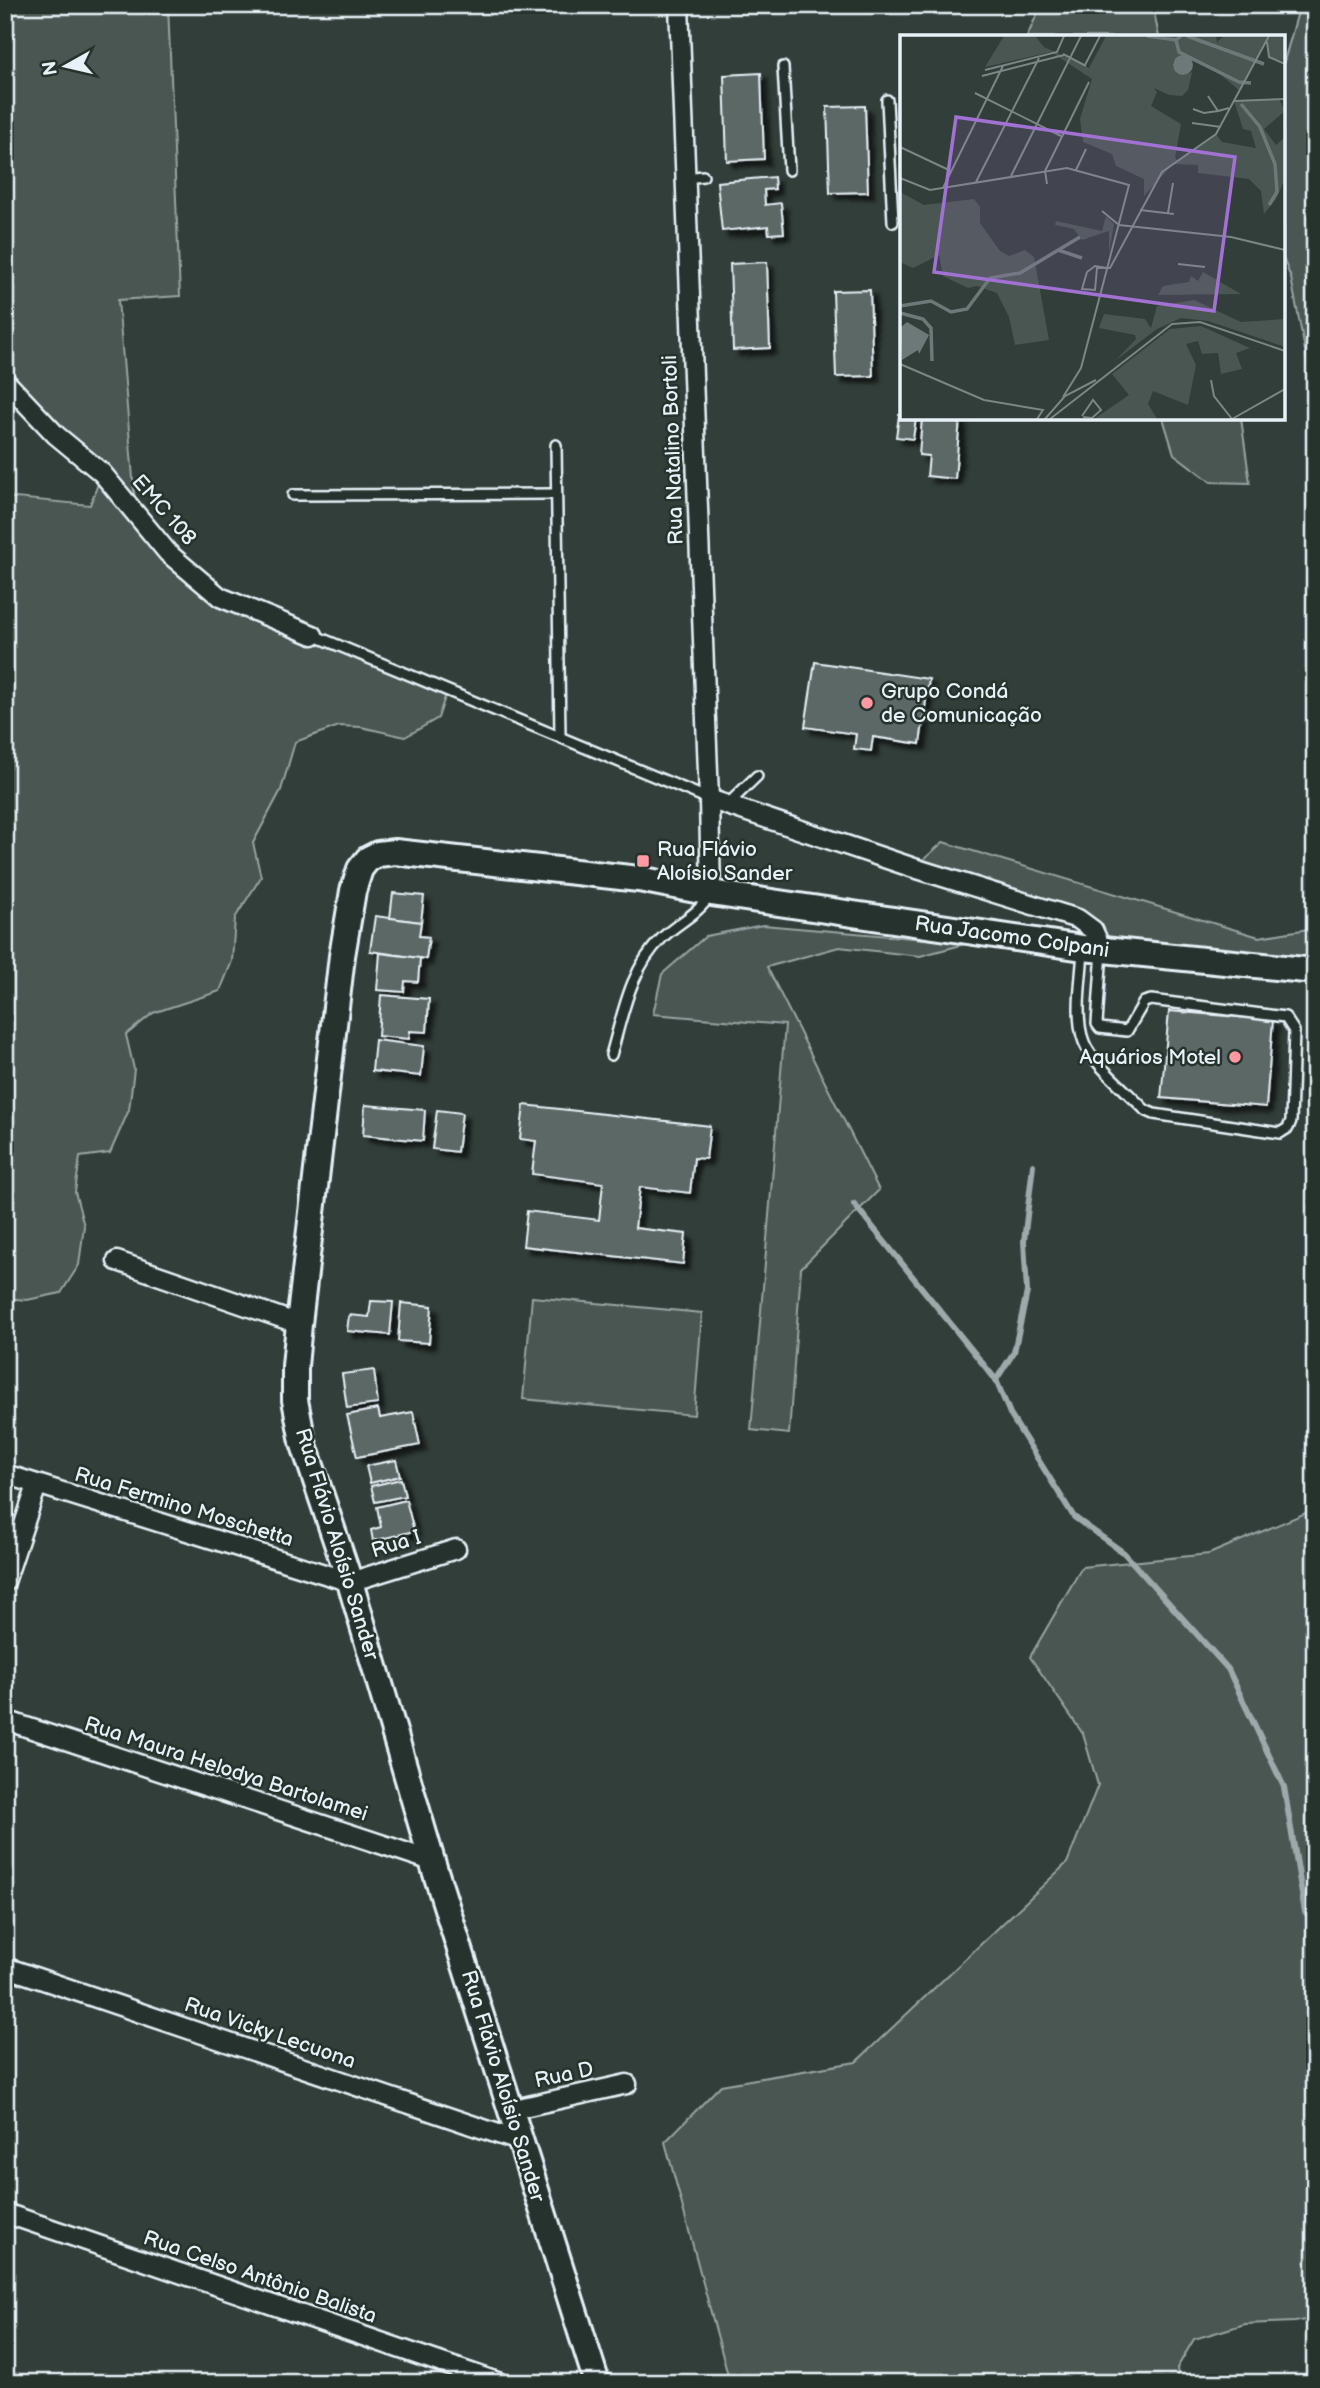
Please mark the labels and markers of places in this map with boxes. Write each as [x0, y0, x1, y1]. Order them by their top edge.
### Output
place label: Grupo Condá de Comunicação [881, 679, 1042, 728]
marker: Grupo Condá de Comunicação [859, 695, 875, 711]
place label: Rua Flávio Aloísio Sander [657, 837, 793, 886]
marker: Rua Flávio Aloísio Sander [635, 853, 651, 869]
place label: Aquários Motel [1080, 1045, 1221, 1070]
marker: Aquários Motel [1227, 1049, 1243, 1065]

